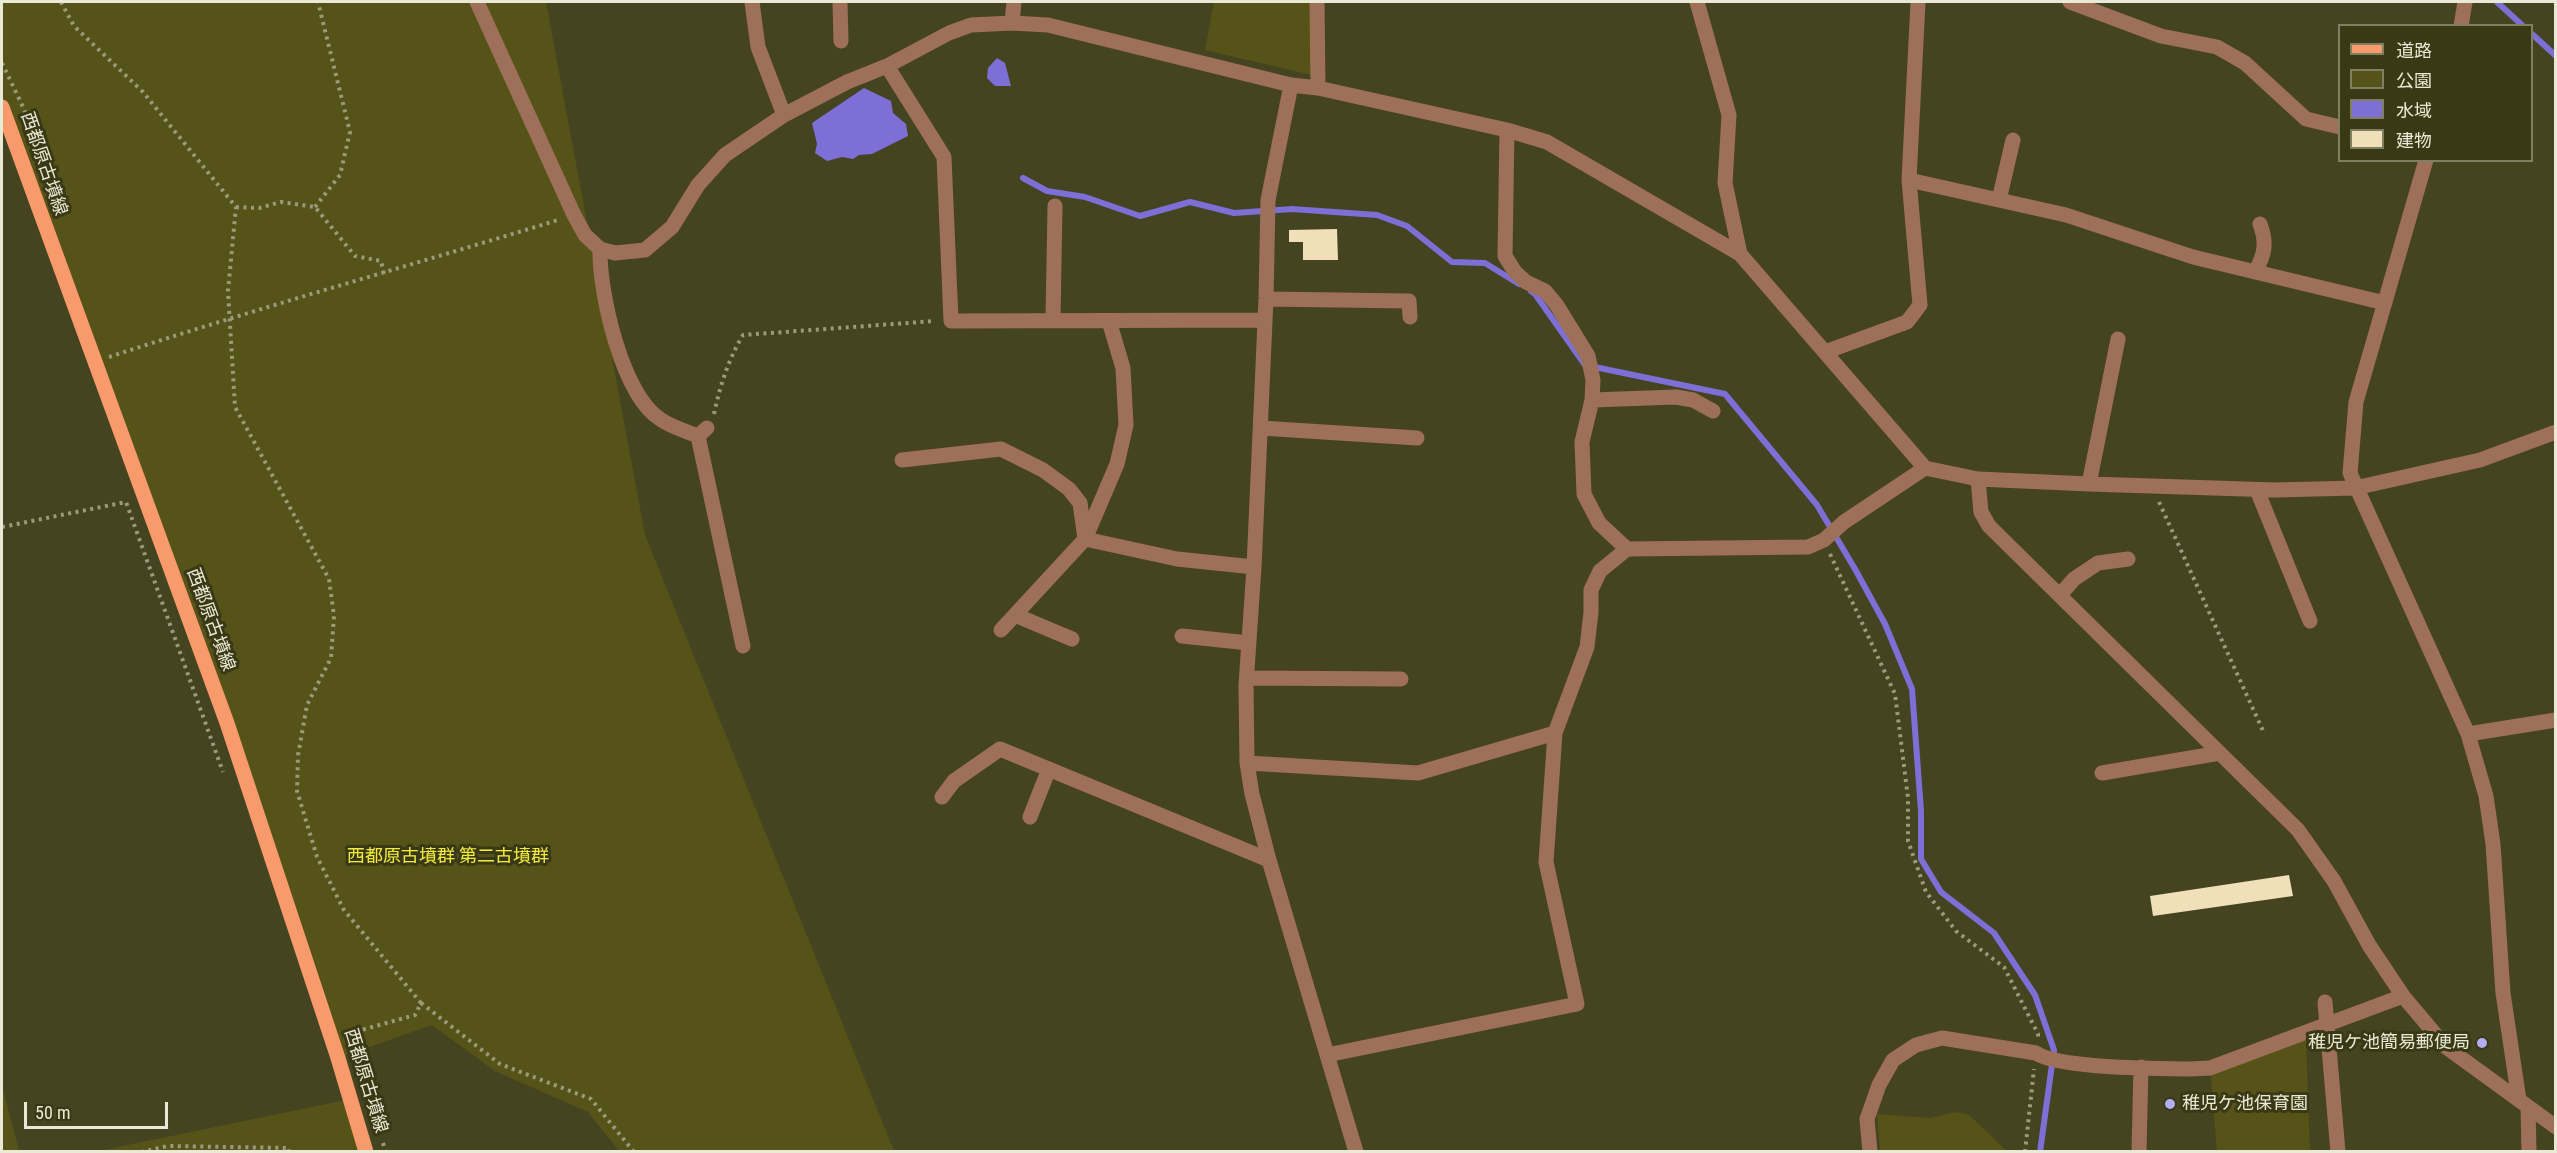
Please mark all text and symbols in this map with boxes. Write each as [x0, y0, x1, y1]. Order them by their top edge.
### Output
legend [2338, 24, 2533, 162]
text: 道路 [2396, 40, 2432, 61]
text: 公園 [2396, 70, 2432, 91]
text: 水域 [2396, 100, 2432, 121]
street label: 西都原古墳線 [15, 109, 71, 219]
text: 建物 [2396, 130, 2432, 151]
street label: 西都原古墳線 [181, 566, 239, 674]
park label: 西都原古墳群 第二古墳群 [347, 846, 549, 868]
street label: 西都原古墳線 [339, 1026, 391, 1136]
place label: 稚児ケ池簡易郵便局 [2308, 1032, 2470, 1054]
marker: 稚児ケ池簡易郵便局 [2475, 1036, 2489, 1050]
scale bar [27, 1090, 171, 1128]
place label: 稚児ケ池保育園 [2182, 1093, 2308, 1115]
marker: 稚児ケ池保育園 [2163, 1097, 2177, 1111]
text: 50 m [35, 1102, 70, 1123]

